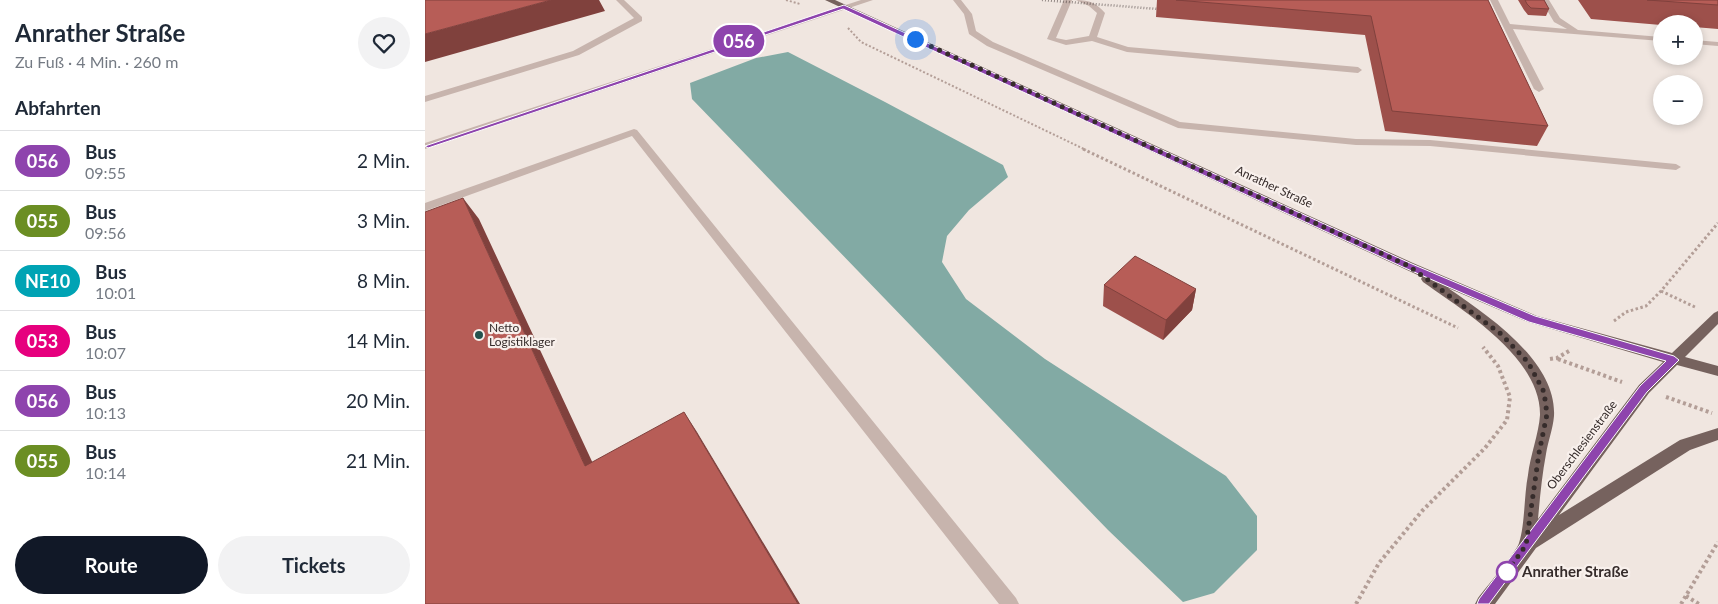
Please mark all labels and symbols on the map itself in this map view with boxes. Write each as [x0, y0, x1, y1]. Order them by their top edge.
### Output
line badge: 056 [710, 25, 768, 57]
your location [903, 27, 928, 52]
street label: Anrather Straße [1233, 162, 1315, 211]
place label: Netto Logistiklager [489, 320, 556, 349]
marker: Netto Logistiklager [473, 329, 485, 341]
street label: Oberschlesienstraße [1543, 397, 1620, 492]
marker: Anrather Straße [1496, 561, 1518, 583]
place label: Anrather Straße [1521, 562, 1628, 580]

